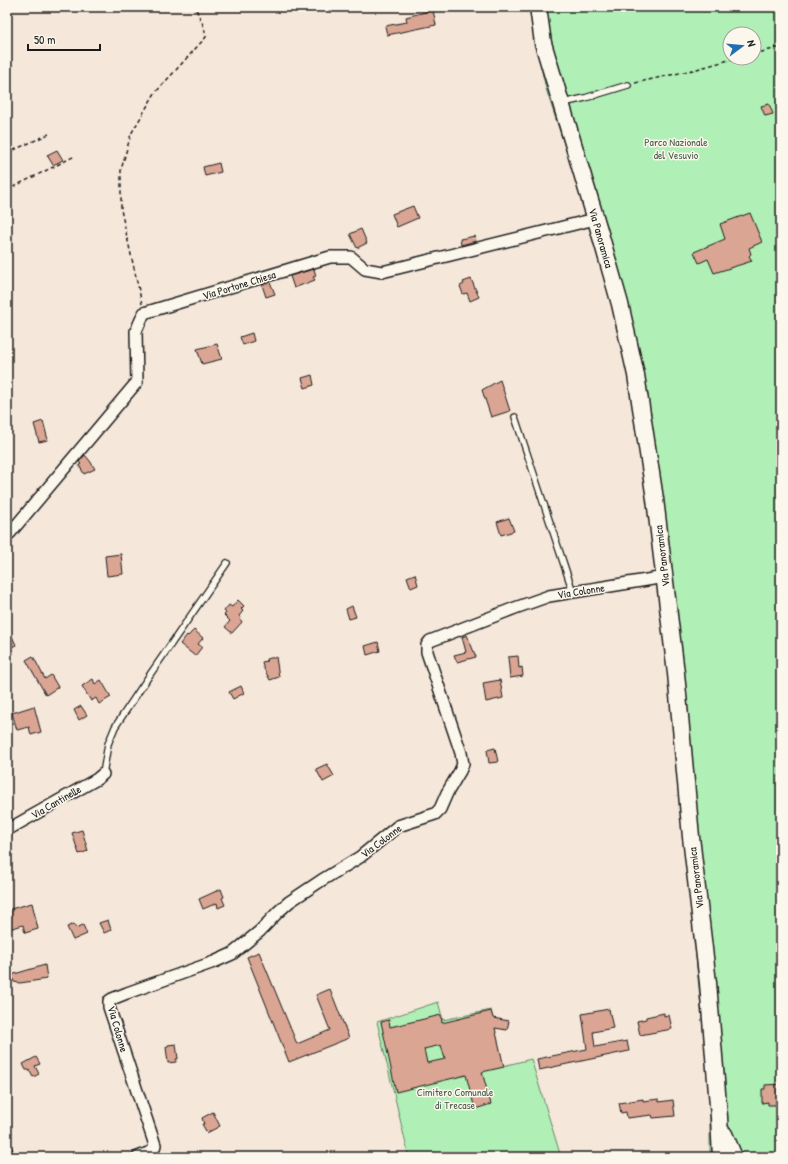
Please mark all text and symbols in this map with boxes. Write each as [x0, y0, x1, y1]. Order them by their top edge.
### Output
scale bar [28, 26, 100, 52]
north arrow [722, 26, 762, 66]
text: 50 m [34, 31, 55, 48]
text: N [744, 38, 759, 48]
park label: Parco Nazionale del Vesuvio [644, 135, 708, 162]
street label: Via Panoramica [586, 206, 616, 270]
street label: Via Portone Chiesa [201, 267, 278, 303]
street label: Via Panoramica [651, 524, 673, 587]
street label: Via Colonne [556, 580, 606, 602]
street label: Via Cantinelle [28, 782, 84, 822]
street label: Via Colonne [358, 821, 405, 861]
street label: Via Panoramica [685, 846, 707, 909]
street label: Via Colonne [105, 1004, 131, 1054]
park label: Cimitero Comunale di Trecase [417, 1085, 494, 1112]

